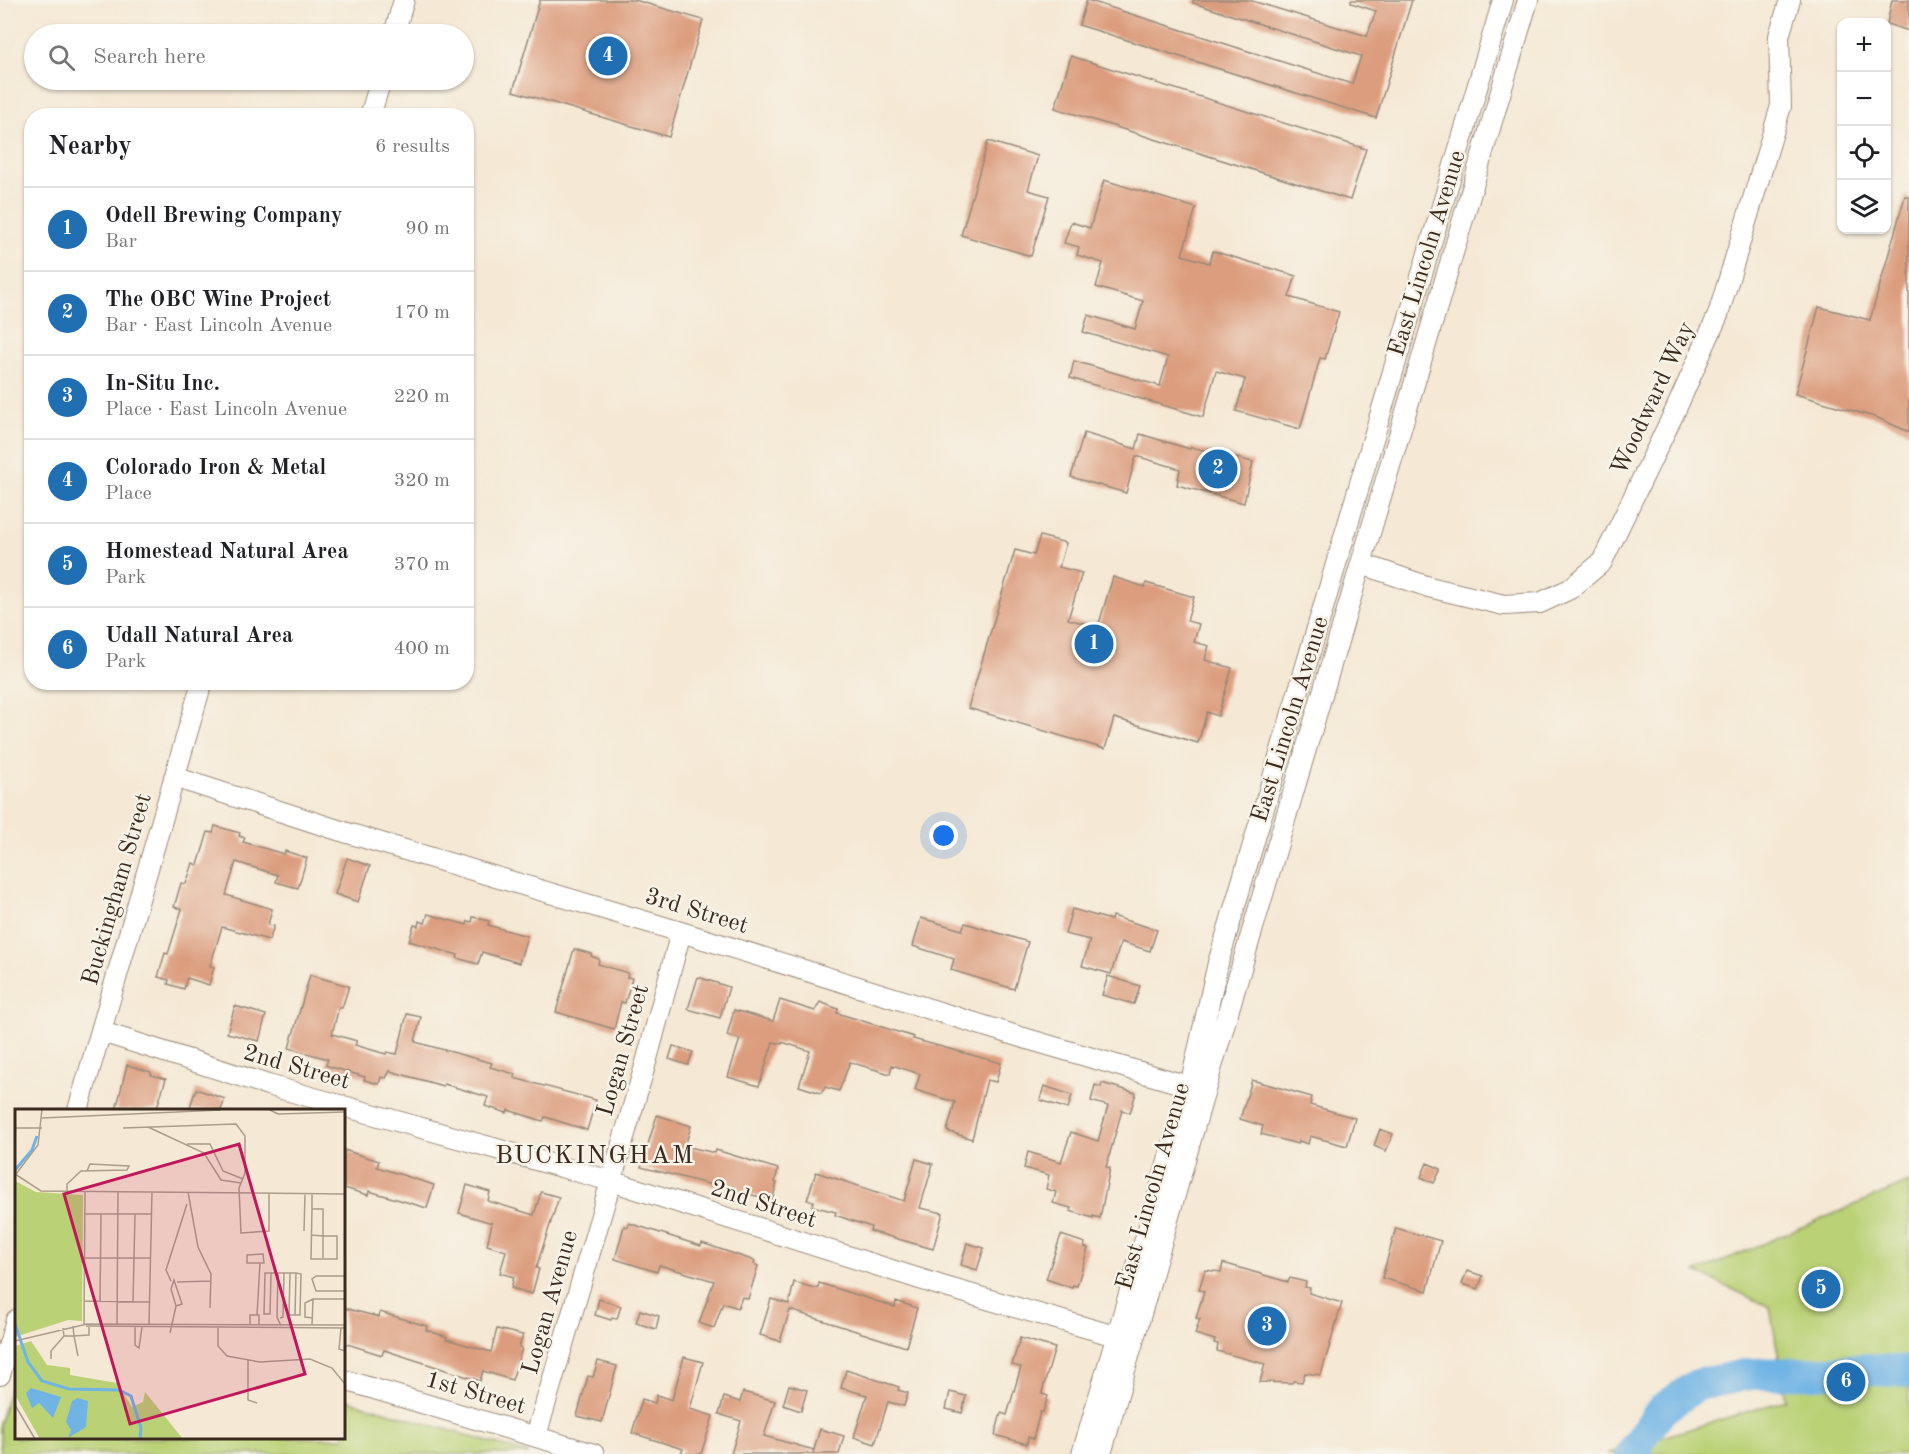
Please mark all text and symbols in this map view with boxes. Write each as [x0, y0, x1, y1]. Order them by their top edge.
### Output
map controls [1837, 18, 1891, 234]
button: + [1837, 18, 1891, 72]
search box [24, 24, 474, 90]
pin: 4 [588, 34, 628, 78]
icon: search [45, 41, 78, 74]
text: Search here [93, 46, 206, 68]
button: − [1837, 72, 1891, 126]
button: locate [1837, 126, 1891, 180]
text: Nearby [48, 134, 132, 160]
text: 6 results [375, 137, 450, 157]
street label: East Lincoln Avenue [1385, 148, 1471, 360]
button: layers [1837, 180, 1891, 234]
text: Odell Brewing Company [105, 205, 342, 227]
text: 1 [62, 219, 73, 239]
text: 90 m [405, 219, 450, 239]
text: Bar [105, 232, 137, 252]
text: The OBC Wine Project [105, 289, 331, 311]
text: 2 [62, 303, 73, 323]
text: 170 m [394, 303, 450, 323]
text: Bar · East Lincoln Avenue [105, 316, 332, 336]
street label: Woodward Way [1608, 318, 1700, 479]
text: In-Situ Inc. [105, 373, 220, 395]
text: 3 [62, 387, 73, 407]
text: 220 m [394, 387, 450, 407]
text: Place · East Lincoln Avenue [105, 400, 347, 420]
pin: 2 [1198, 446, 1238, 492]
text: Colorado Iron & Metal [105, 457, 326, 479]
text: 4 [62, 471, 73, 491]
text: 320 m [394, 471, 450, 491]
text: Place [105, 484, 152, 504]
text: Homestead Natural Area [105, 541, 349, 563]
text: 5 [62, 555, 73, 575]
text: 370 m [394, 555, 450, 575]
text: Park [105, 568, 146, 588]
street label: East Lincoln Avenue [1248, 614, 1334, 826]
pin: 1 [1074, 622, 1114, 666]
text: Udall Natural Area [105, 625, 293, 647]
text: 6 [62, 639, 73, 659]
text: 400 m [394, 639, 450, 659]
text: Park [105, 652, 146, 672]
street label: Buckingham Street [79, 791, 157, 989]
your location [929, 821, 958, 850]
street label: 3rd Street [642, 885, 751, 939]
street label: Logan Street [594, 982, 654, 1119]
street label: 2nd Street [240, 1041, 352, 1095]
street label: East Lincoln Avenue [1113, 1080, 1195, 1293]
inset map [15, 1109, 345, 1439]
district label: BUCKINGHAM [495, 1143, 695, 1169]
street label: 2nd Street [707, 1177, 819, 1233]
street label: Logan Avenue [519, 1228, 583, 1377]
pin: 5 [1802, 1266, 1840, 1312]
pin: 3 [1248, 1304, 1286, 1348]
pin: 6 [1826, 1360, 1866, 1404]
street label: 1st Street [423, 1368, 528, 1420]

